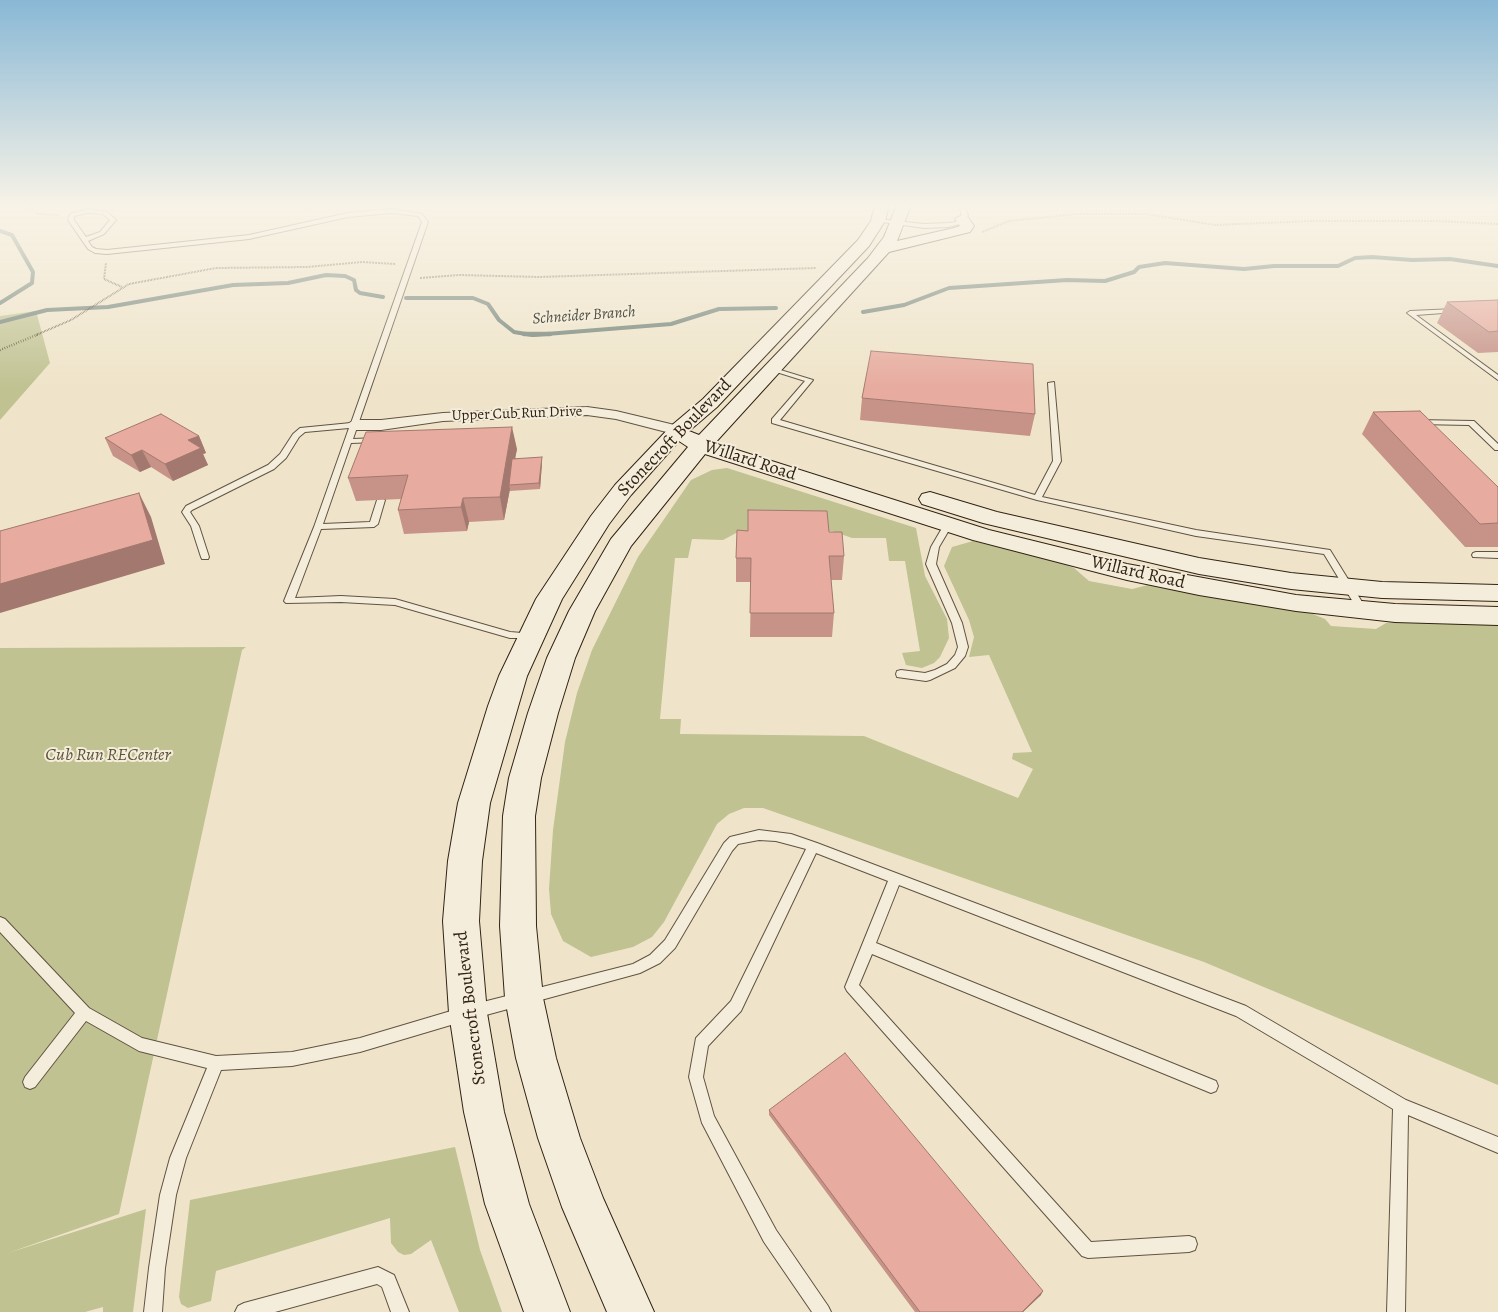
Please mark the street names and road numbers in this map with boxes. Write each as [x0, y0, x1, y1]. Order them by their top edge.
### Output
street label: Stonecroft Boulevard [613, 375, 737, 501]
street label: Upper Cub Run Drive [451, 403, 583, 425]
street label: Willard Road [701, 436, 799, 486]
street label: Willard Road [1089, 552, 1187, 594]
street label: Stonecroft Boulevard [451, 930, 491, 1086]

